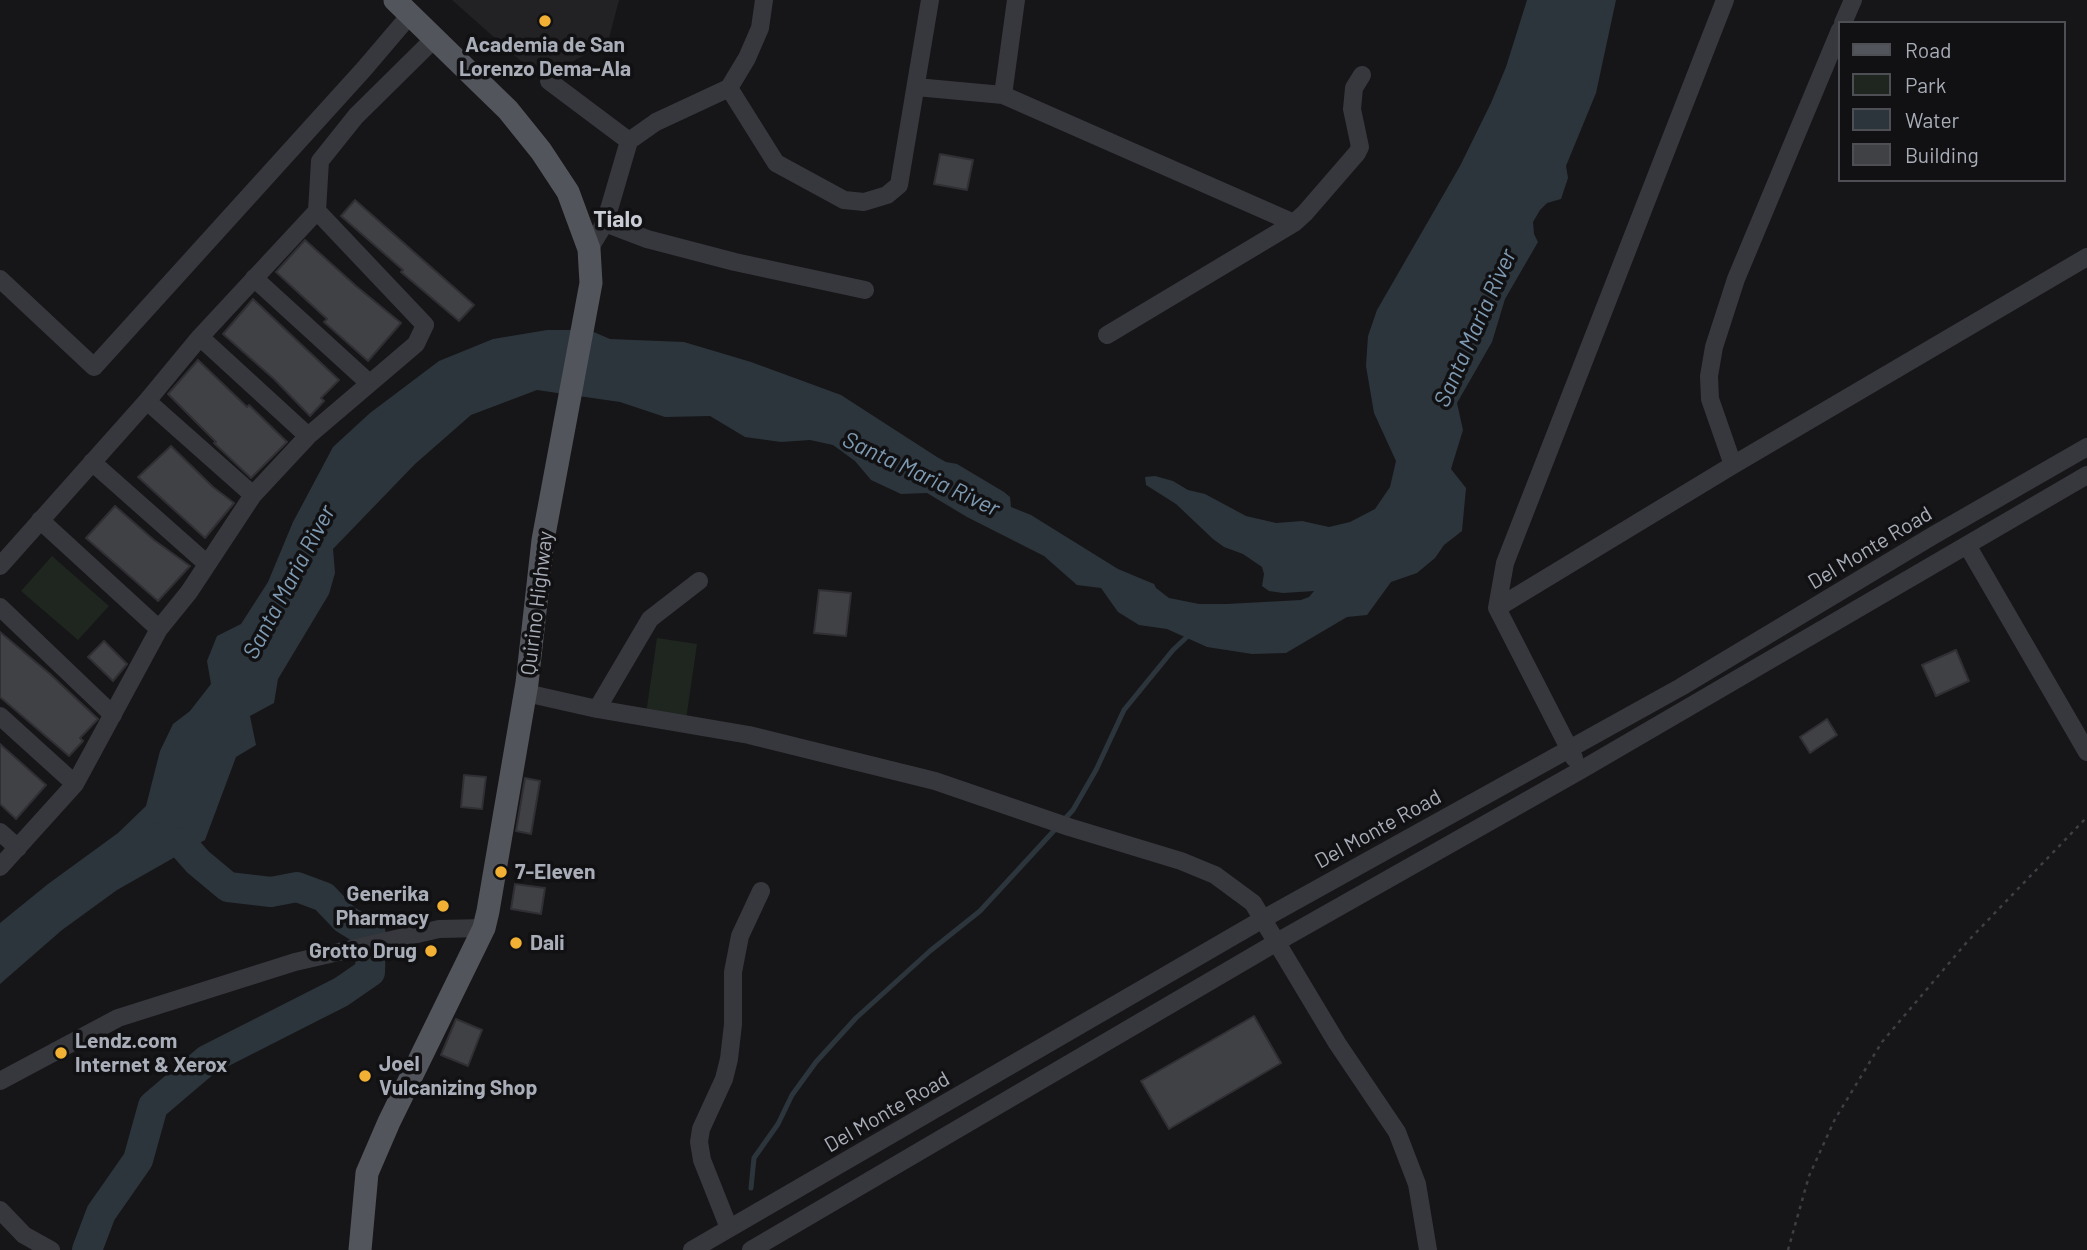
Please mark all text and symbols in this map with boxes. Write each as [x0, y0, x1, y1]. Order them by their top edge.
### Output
marker: Academia de San Lorenzo Dema-Ala [537, 13, 553, 29]
legend [1839, 21, 2066, 182]
place label: Academia de San Lorenzo Dema-Ala [459, 32, 631, 82]
text: Road [1905, 37, 1951, 62]
text: Park [1905, 72, 1946, 97]
text: Water [1905, 107, 1959, 132]
text: Building [1905, 142, 1979, 167]
district label: Tialo [593, 205, 643, 233]
water label: Santa Maria River [1428, 245, 1522, 411]
water label: Santa Maria River [838, 426, 1004, 522]
water label: Santa Maria River [237, 500, 341, 664]
street label: Del Monte Road [1803, 501, 1937, 595]
street label: Quirino Highway [516, 529, 558, 677]
street label: Del Monte Road [1311, 784, 1445, 874]
place label: 7-Eleven [515, 859, 595, 885]
marker: 7-Eleven [493, 864, 509, 880]
place label: Generika Pharmacy [336, 881, 429, 931]
marker: Generika Pharmacy [435, 898, 451, 914]
place label: Dali [530, 930, 564, 956]
marker: Dali [508, 935, 524, 951]
place label: Grotto Drug [309, 938, 417, 964]
marker: Grotto Drug [423, 943, 439, 959]
place label: Lendz.com Internet & Xerox [75, 1028, 227, 1078]
marker: Lendz.com Internet & Xerox [53, 1045, 69, 1061]
place label: Joel Vulcanizing Shop [379, 1051, 537, 1101]
street label: Del Monte Road [820, 1066, 954, 1158]
marker: Joel Vulcanizing Shop [357, 1068, 373, 1084]

